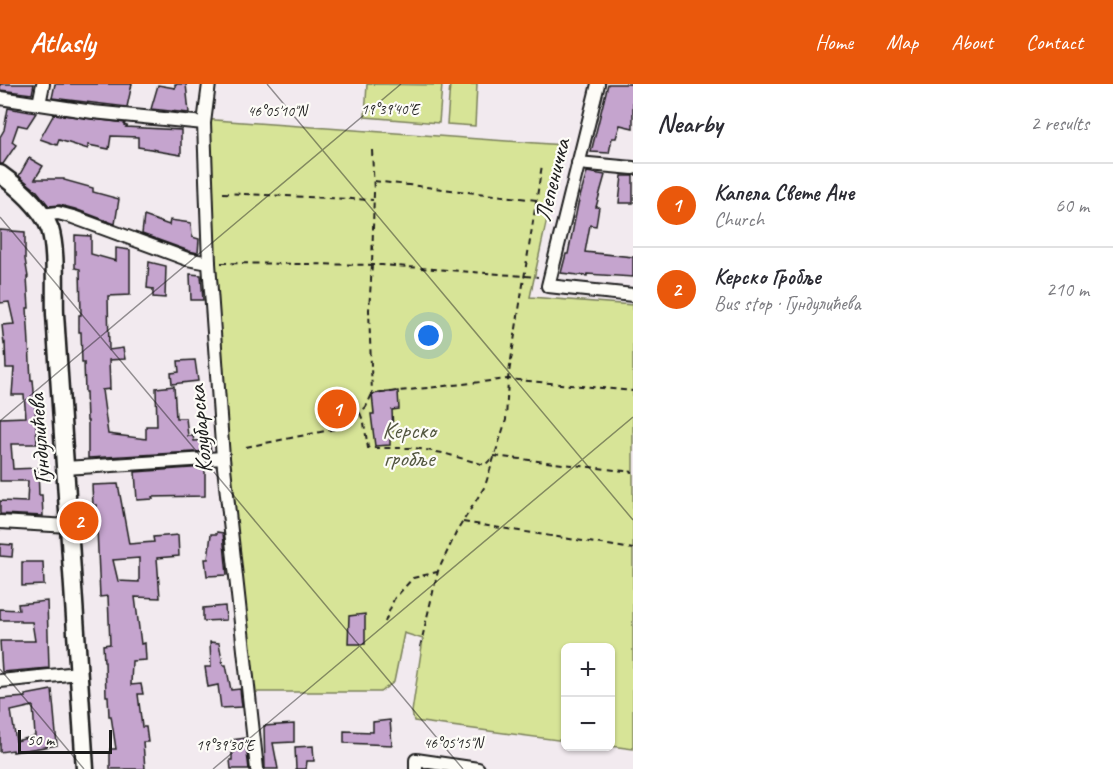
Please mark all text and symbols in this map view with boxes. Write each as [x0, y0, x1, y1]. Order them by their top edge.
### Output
text: Atlasly [30, 25, 95, 60]
text: Home [815, 29, 853, 55]
text: Map [886, 29, 918, 55]
text: About [951, 29, 993, 55]
text: Contact [1026, 29, 1083, 55]
text: 19°39'40"E [361, 100, 421, 119]
text: 46°05'10"N [247, 102, 310, 121]
text: Nearby [657, 107, 722, 140]
text: 2 results [1030, 111, 1089, 136]
street label: Лепеничка [527, 134, 577, 225]
text: Капела Свете Ане [714, 179, 854, 207]
text: 1 [672, 193, 681, 218]
text: 60 m [1055, 193, 1089, 218]
text: Church [714, 207, 764, 232]
text: Керско Гробље [714, 263, 820, 291]
text: 2 [672, 277, 681, 302]
text: 210 m [1046, 277, 1089, 302]
text: Bus stop · Гундулићева [714, 291, 861, 316]
your location [414, 321, 443, 350]
street label: Колубарска [181, 382, 219, 474]
pin: 1 [318, 386, 356, 432]
street label: Гундулићева [21, 391, 57, 485]
park label: Керско гробље [382, 415, 438, 473]
pin: 2 [60, 498, 98, 544]
map controls [561, 643, 615, 751]
button: + [561, 643, 615, 697]
button: − [561, 697, 615, 751]
scale bar [18, 727, 112, 754]
text: 50 m [27, 730, 54, 750]
text: 46°05'15"N [423, 734, 486, 753]
text: 19°39'30"E [196, 736, 256, 755]

